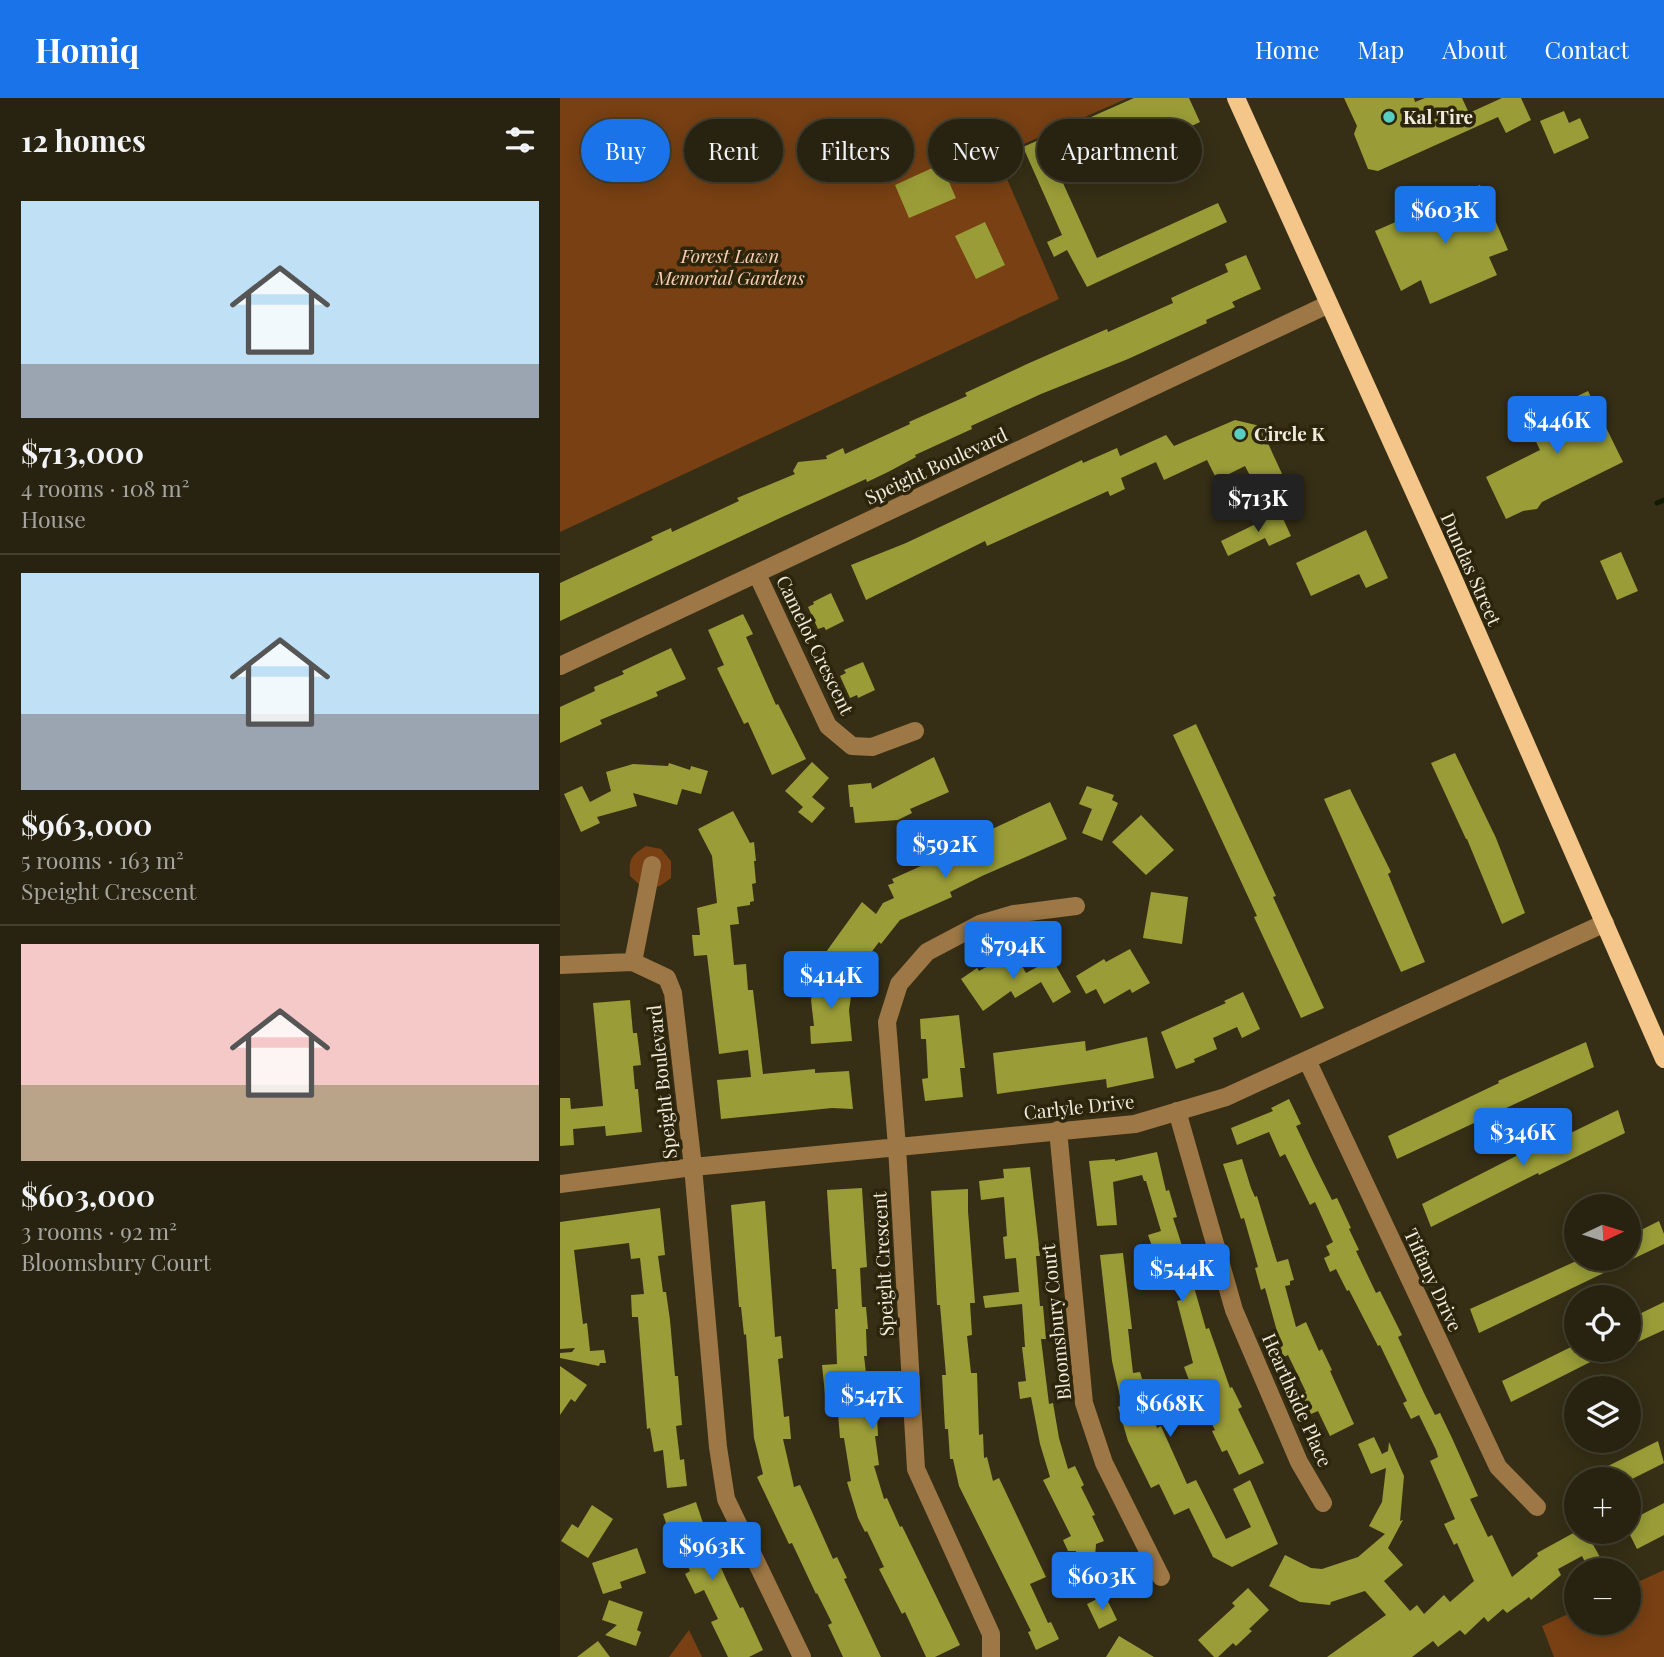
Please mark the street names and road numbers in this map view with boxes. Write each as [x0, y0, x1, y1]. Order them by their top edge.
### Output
street label: Speight Boulevard [860, 421, 1011, 510]
street label: Dundas Street [1435, 508, 1508, 629]
street label: Camelot Crescent [771, 571, 861, 719]
street label: Speight Boulevard [640, 1004, 682, 1160]
street label: Carlyle Drive [1022, 1087, 1136, 1125]
street label: Speight Crescent [865, 1191, 899, 1337]
street label: Tiffany Drive [1399, 1224, 1469, 1335]
street label: Bloomsbury Court [1034, 1243, 1076, 1401]
street label: Hearthside Place [1257, 1329, 1339, 1470]

